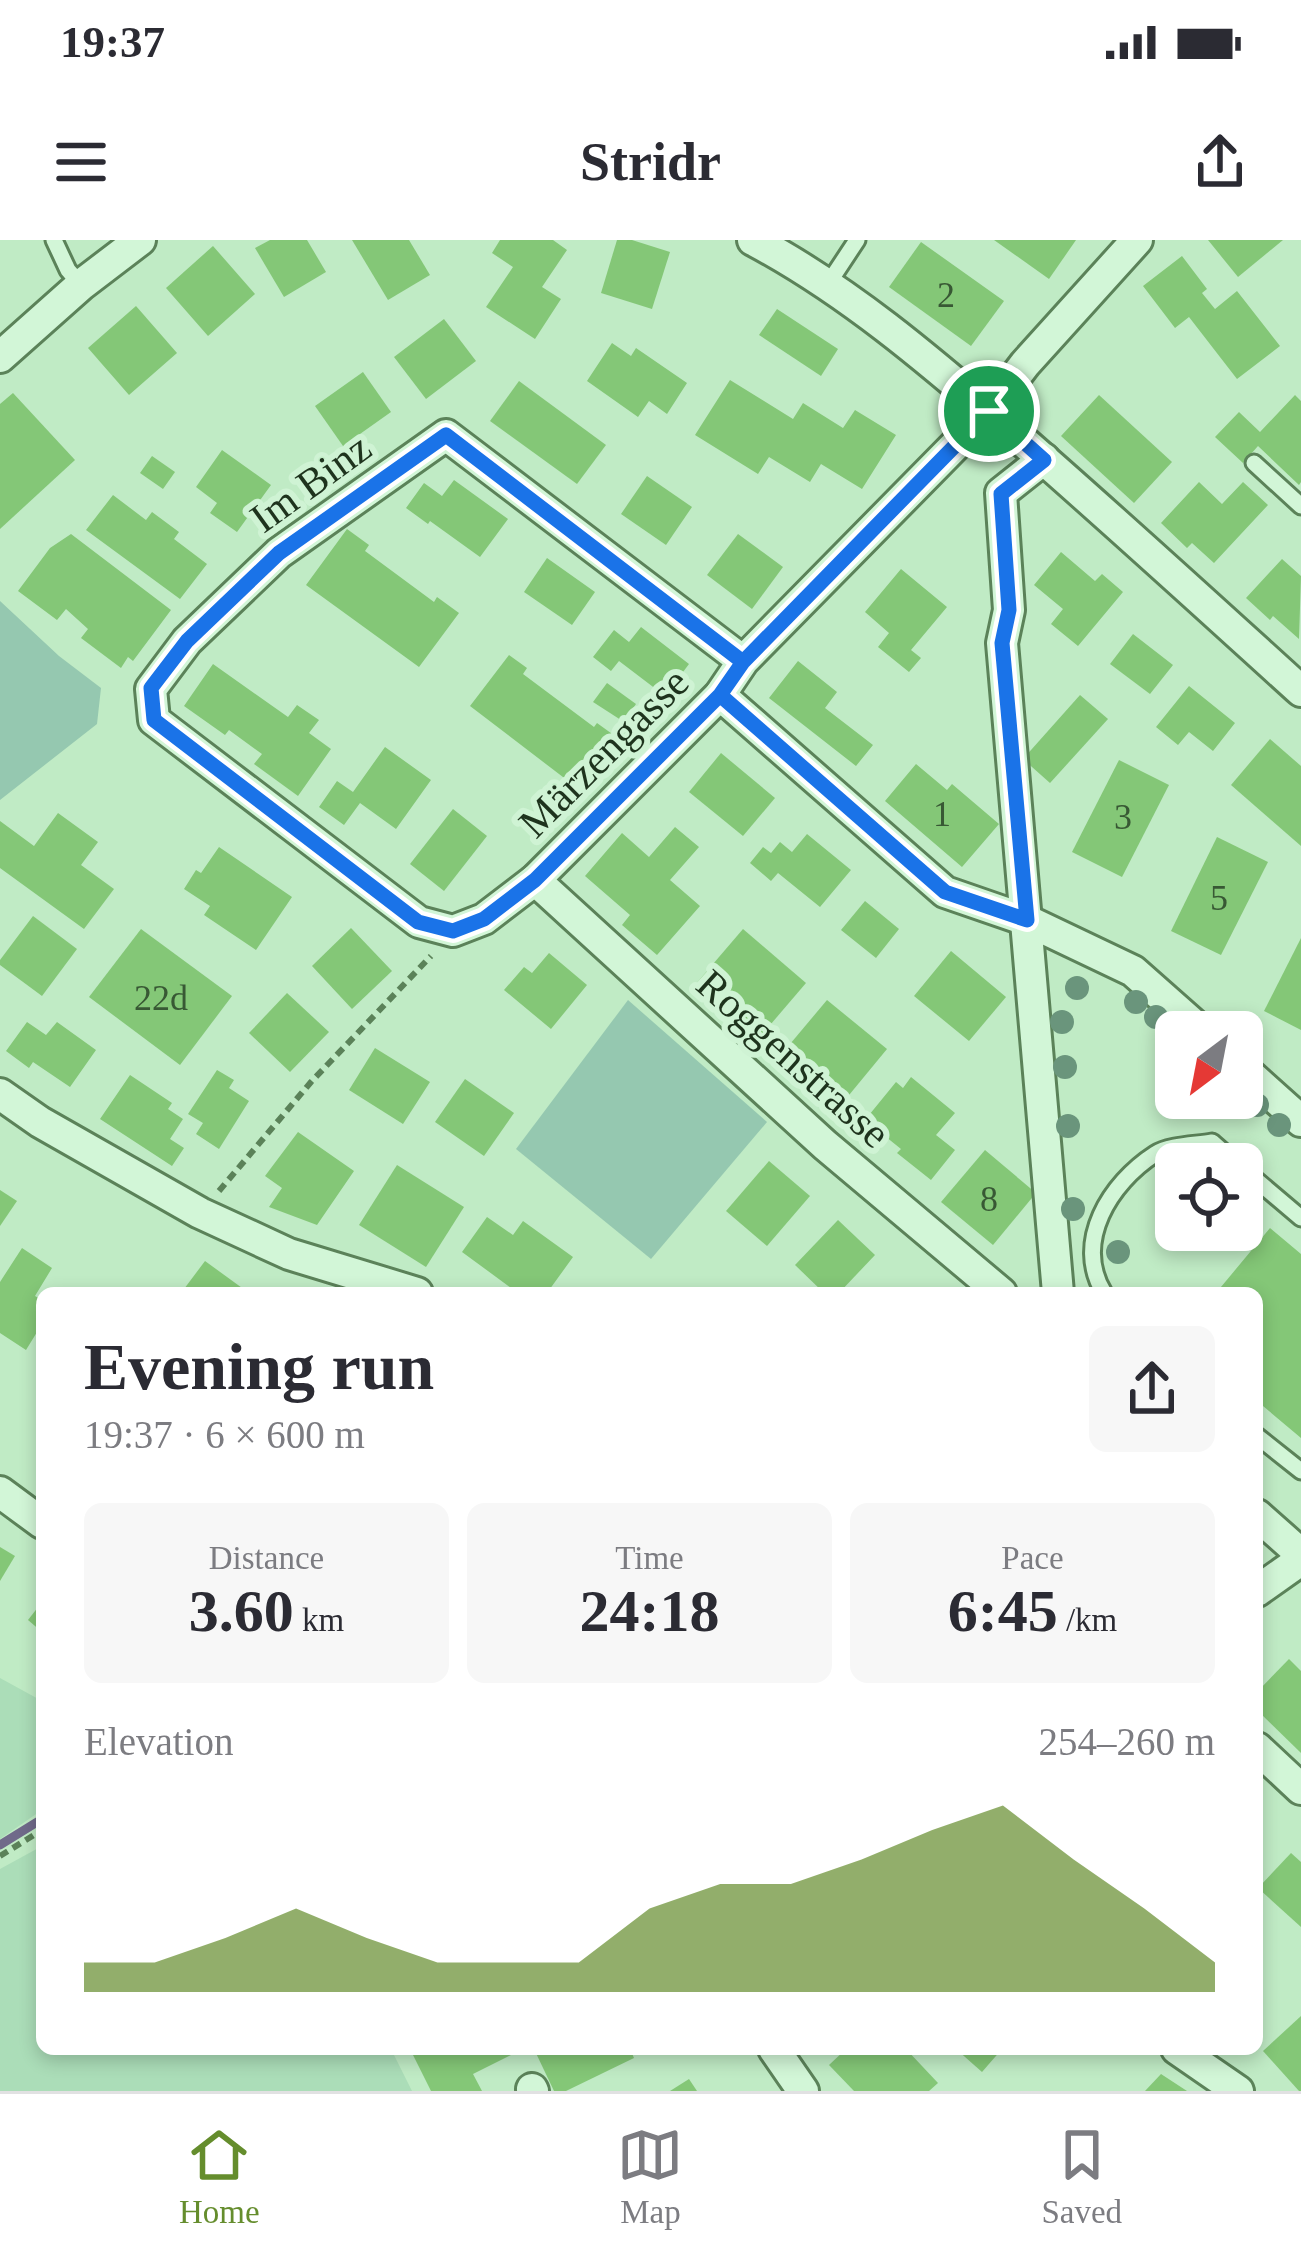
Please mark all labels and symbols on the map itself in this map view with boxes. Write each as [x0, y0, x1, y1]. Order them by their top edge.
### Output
house number: 2 [937, 275, 955, 315]
pin [938, 360, 1040, 462]
street label: Im Binz [242, 424, 379, 542]
street label: Märzengasse [510, 659, 697, 846]
house number: 1 [933, 794, 951, 834]
house number: 3 [1114, 797, 1132, 837]
house number: 5 [1210, 878, 1228, 918]
street label: Roggenstrasse [688, 960, 899, 1157]
house number: 22d [134, 978, 188, 1018]
north arrow [1155, 1011, 1263, 1119]
house number: 8 [980, 1179, 998, 1219]

